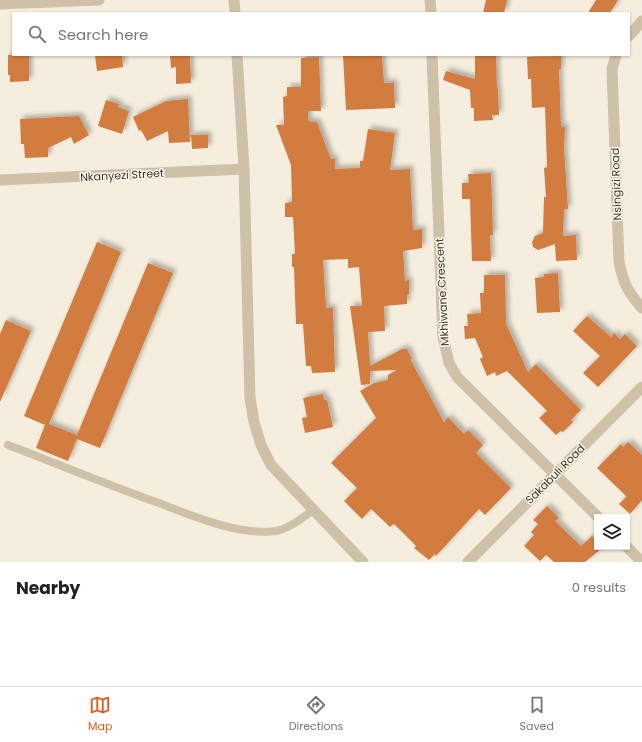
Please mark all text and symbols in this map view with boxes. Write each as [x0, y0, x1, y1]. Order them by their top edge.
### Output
search box [12, 12, 630, 56]
icon: search [26, 23, 48, 45]
text: Search here [58, 24, 148, 45]
street label: Nsingizi Road [607, 147, 625, 221]
street label: Nkanyezi Street [80, 165, 164, 185]
street label: Mkhiwane Crescent [431, 238, 453, 346]
street label: Sakabuli Road [522, 441, 588, 507]
map controls [594, 514, 630, 550]
button: layers [594, 514, 630, 550]
text: Nearby [16, 576, 80, 600]
text: 0 results [572, 578, 626, 597]
tab: Map [88, 694, 112, 735]
tab: Directions [289, 694, 343, 735]
tab: Saved [520, 694, 554, 735]

